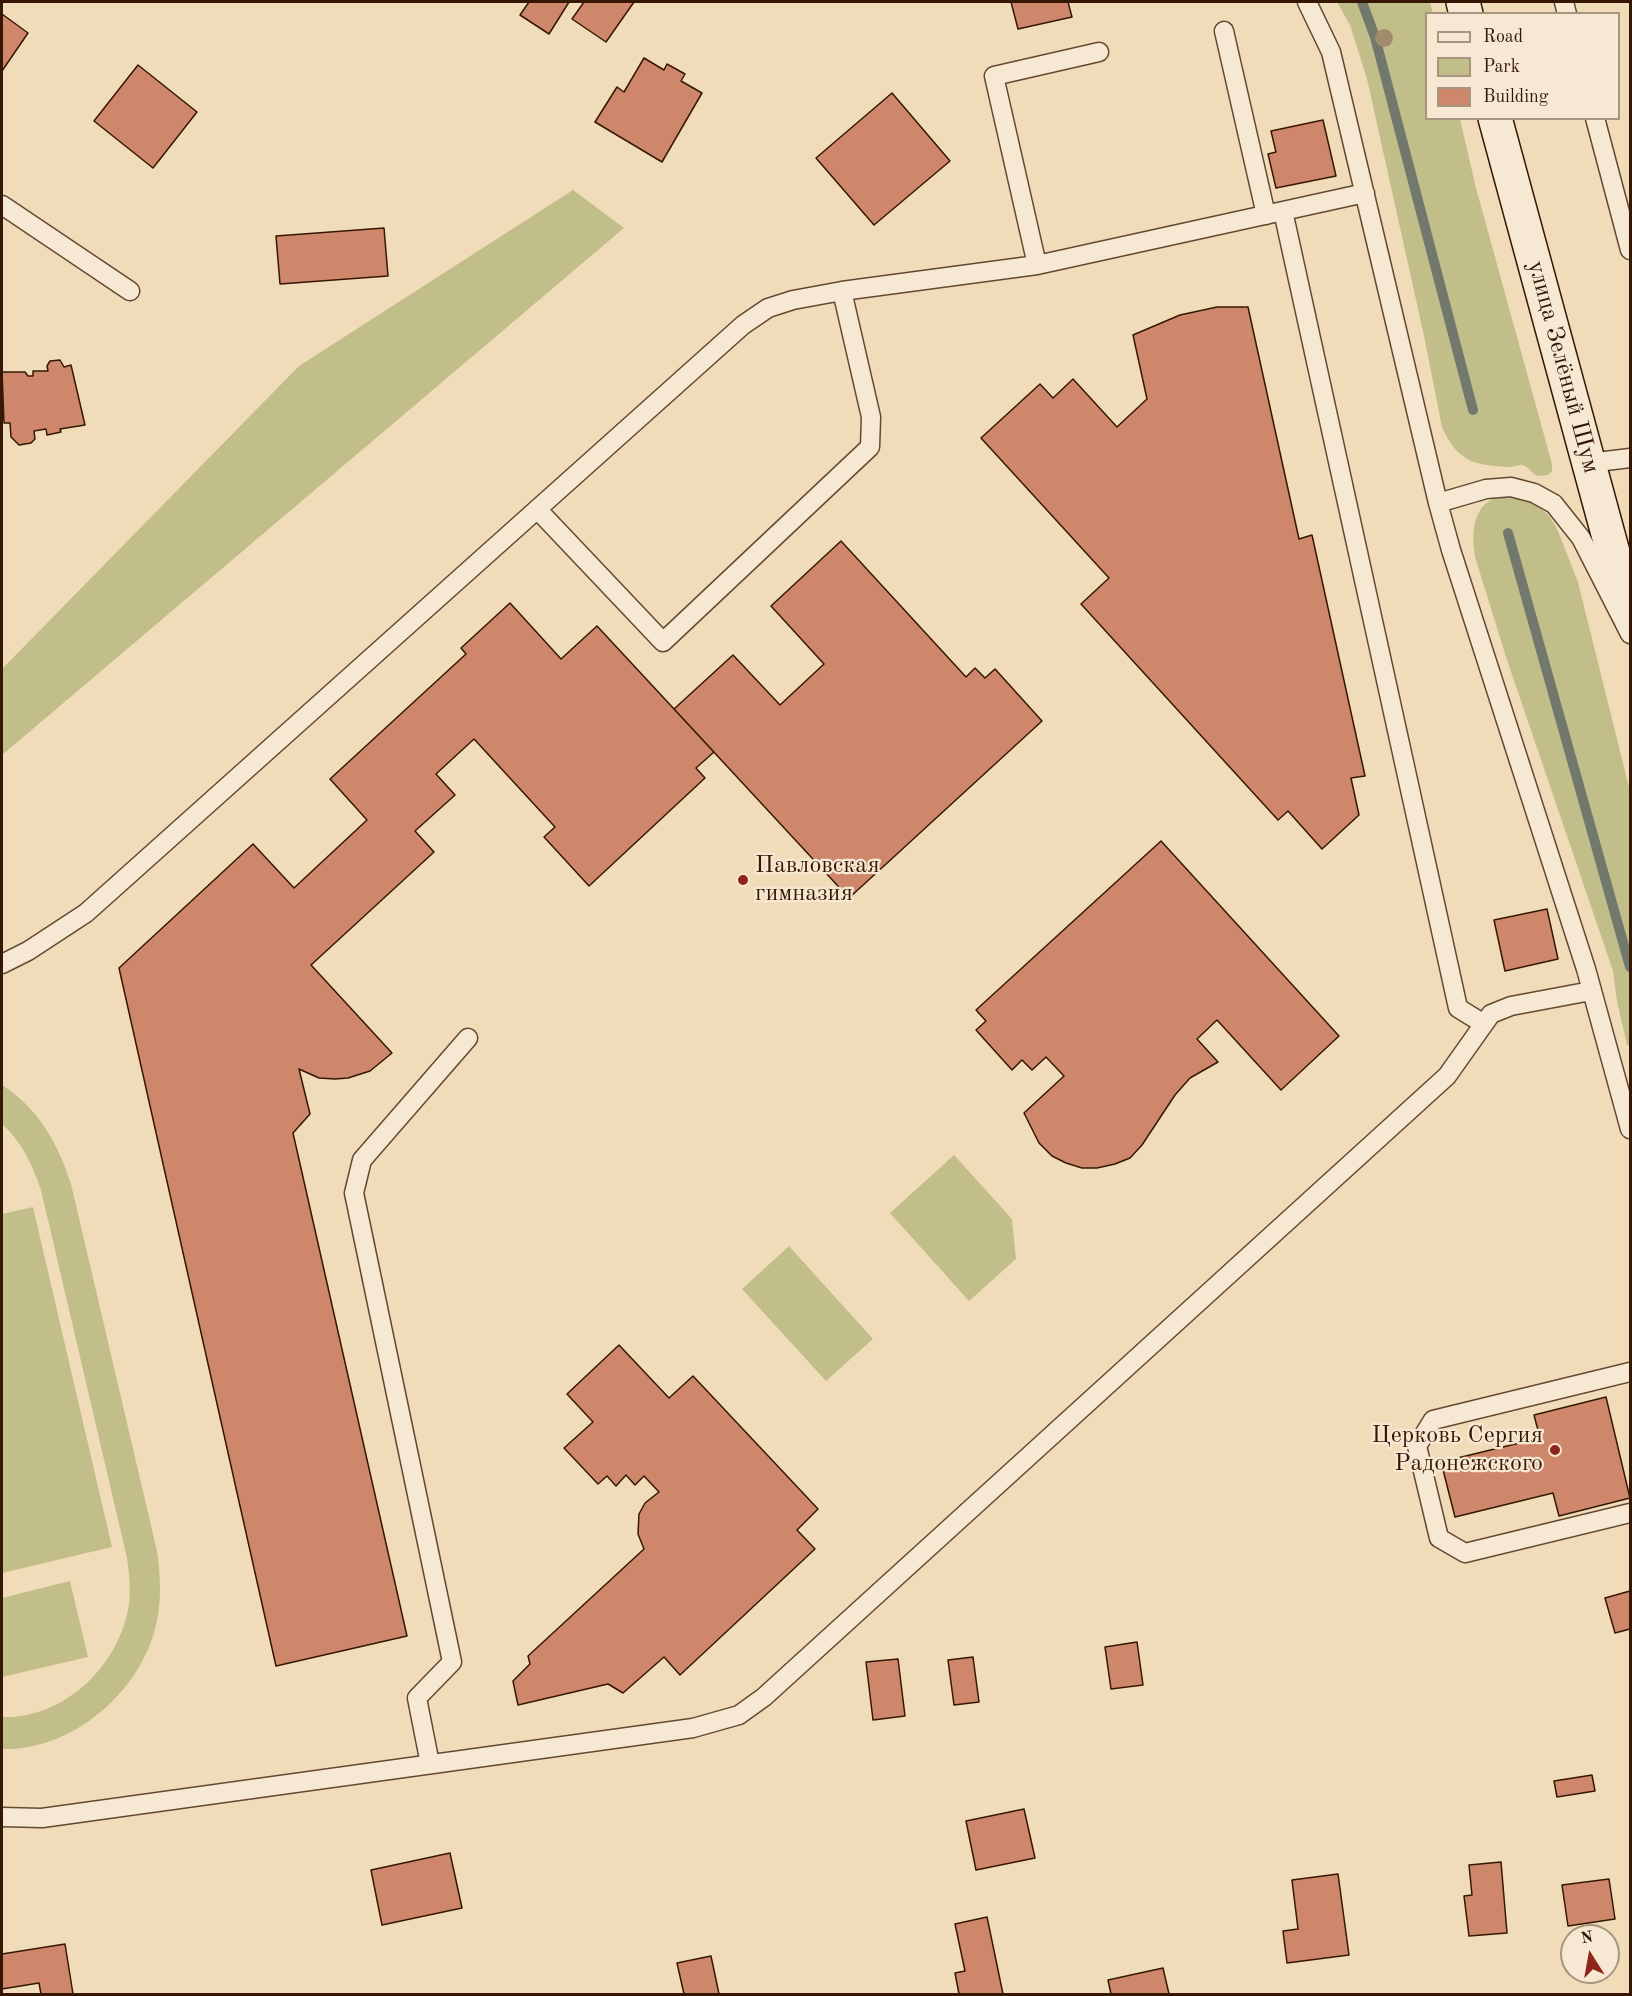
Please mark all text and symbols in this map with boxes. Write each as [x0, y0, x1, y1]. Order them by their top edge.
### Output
legend [1425, 12, 1620, 120]
text: Road [1483, 28, 1523, 46]
text: Park [1483, 58, 1520, 76]
text: Building [1483, 88, 1548, 106]
street label: улица Зелёный Шум [1521, 258, 1605, 476]
place label: Павловская гимназия [755, 852, 880, 908]
marker: Павловская гимназия [736, 873, 750, 887]
place label: Церковь Сергия Радонежского [1372, 1422, 1543, 1478]
marker: Церковь Сергия Радонежского [1548, 1443, 1562, 1457]
north arrow [1560, 1924, 1620, 1984]
text: N [1579, 1929, 1594, 1947]

